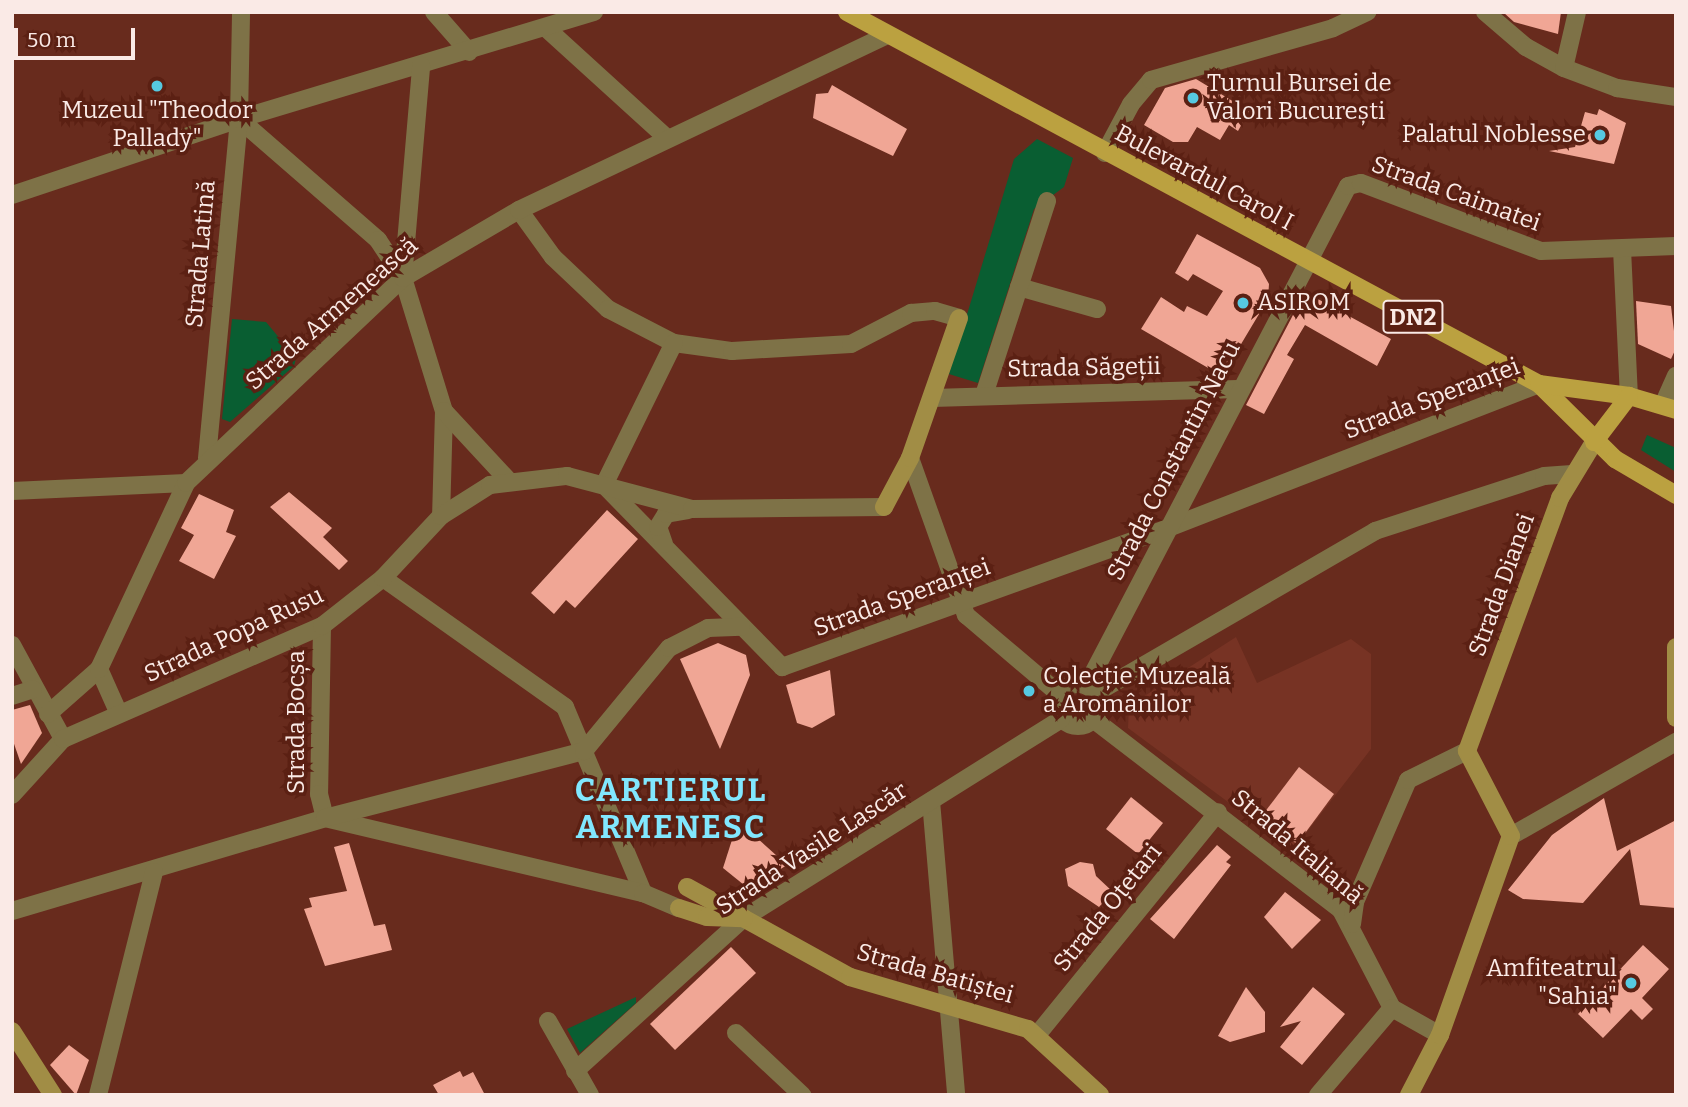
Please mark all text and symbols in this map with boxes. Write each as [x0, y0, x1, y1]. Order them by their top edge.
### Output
scale bar [18, 14, 138, 58]
text: 50 m [27, 27, 76, 53]
place label: Turnul Bursei de Valori București [1207, 70, 1392, 126]
marker: Muzeul "Theodor Pallady" [149, 78, 165, 94]
marker: Turnul Bursei de Valori București [1185, 90, 1201, 106]
place label: Muzeul "Theodor Pallady" [61, 97, 253, 153]
street label: Bulevardul Carol I [1110, 119, 1298, 237]
place label: Palatul Noblesse [1402, 121, 1586, 149]
marker: Palatul Noblesse [1592, 127, 1608, 143]
street label: Strada Caimatei [1368, 150, 1544, 238]
street label: Strada Latină [180, 179, 222, 329]
street label: Strada Armenească [240, 231, 424, 397]
place label: ASIROM [1257, 289, 1350, 317]
marker: ASIROM [1235, 295, 1251, 311]
road number: DN2 [1382, 298, 1444, 336]
street label: Strada Constantin Nacu [1101, 337, 1247, 585]
street label: Strada Săgeții [1007, 352, 1161, 384]
street label: Strada Speranței [1340, 352, 1524, 446]
street label: Strada Dianei [1463, 510, 1541, 660]
street label: Strada Speranței [810, 553, 994, 643]
street label: Strada Popa Rusu [140, 581, 328, 689]
street label: Strada Bocșa [283, 650, 311, 794]
place label: Colecție Muzeală a Aromânilor [1043, 663, 1231, 719]
marker: Colecție Muzeală a Aromânilor [1021, 683, 1037, 699]
district label: CARTIERUL ARMENESC [576, 772, 766, 847]
street label: Strada Vasile Lascăr [711, 776, 913, 922]
street label: Strada Italiană [1225, 784, 1369, 910]
street label: Strada Oțetari [1048, 838, 1168, 978]
street label: Strada Batiștei [853, 938, 1017, 1010]
place label: Amfiteatrul "Sahia" [1486, 955, 1617, 1011]
marker: Amfiteatrul "Sahia" [1623, 975, 1639, 991]

